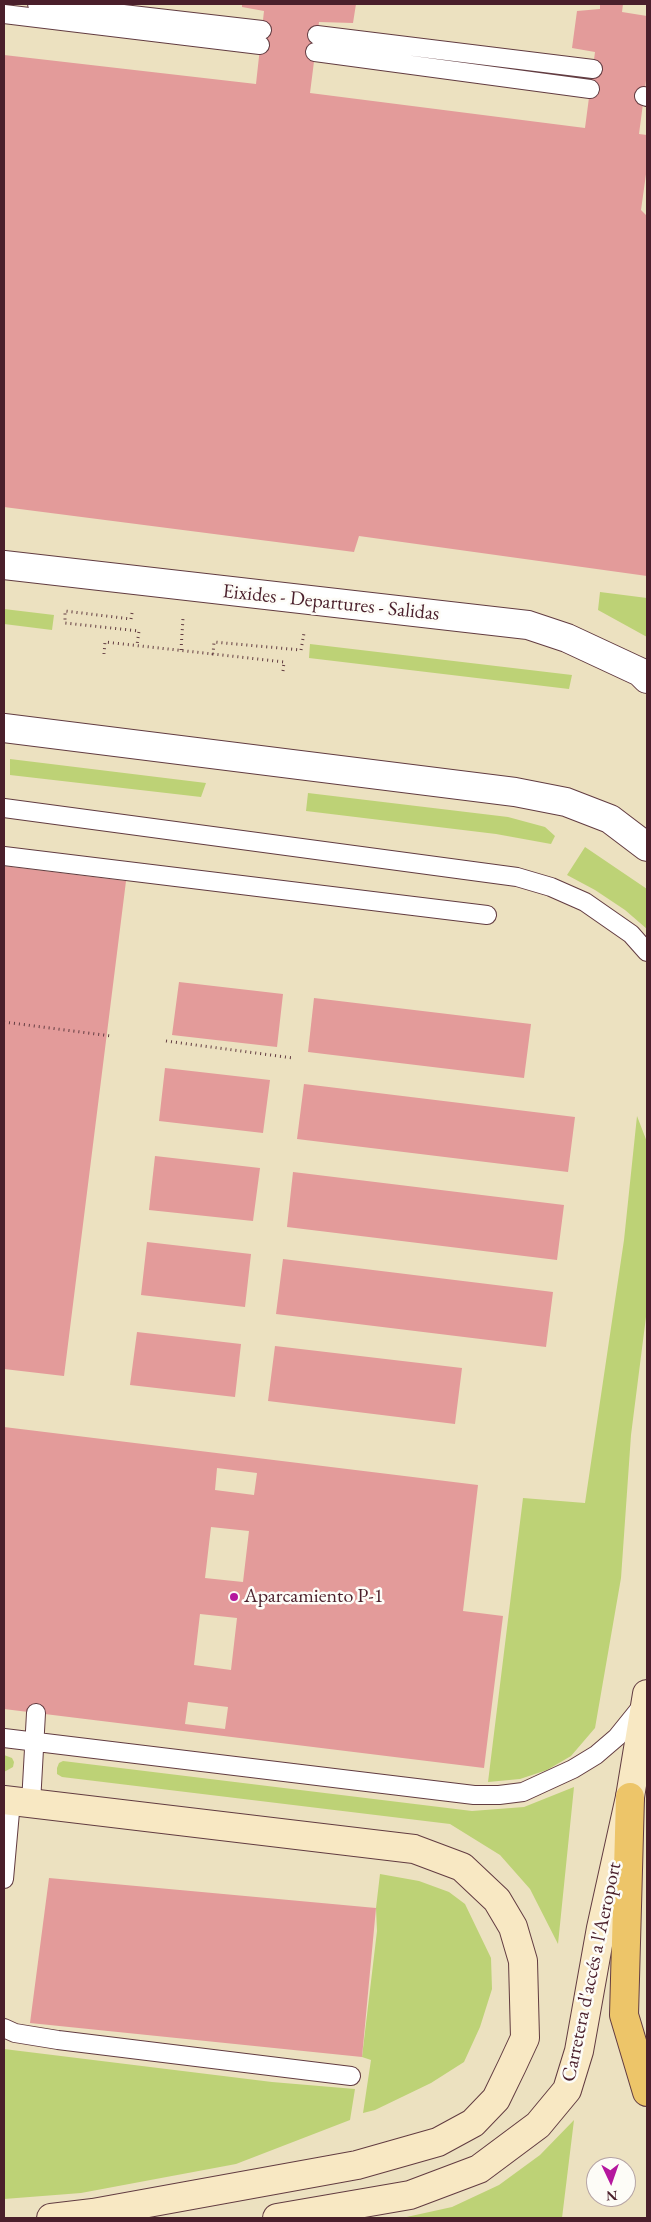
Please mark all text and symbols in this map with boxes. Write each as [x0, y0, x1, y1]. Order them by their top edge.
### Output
street label: Eixides - Departures - Salidas [221, 580, 441, 626]
place label: Aparcamiento P-1 [244, 1585, 383, 1609]
marker: Aparcamiento P-1 [228, 1591, 240, 1603]
street label: Carretera d'accés a l'Aeroport [557, 1860, 627, 2084]
north arrow [586, 2157, 636, 2207]
text: N [606, 2187, 618, 2205]

